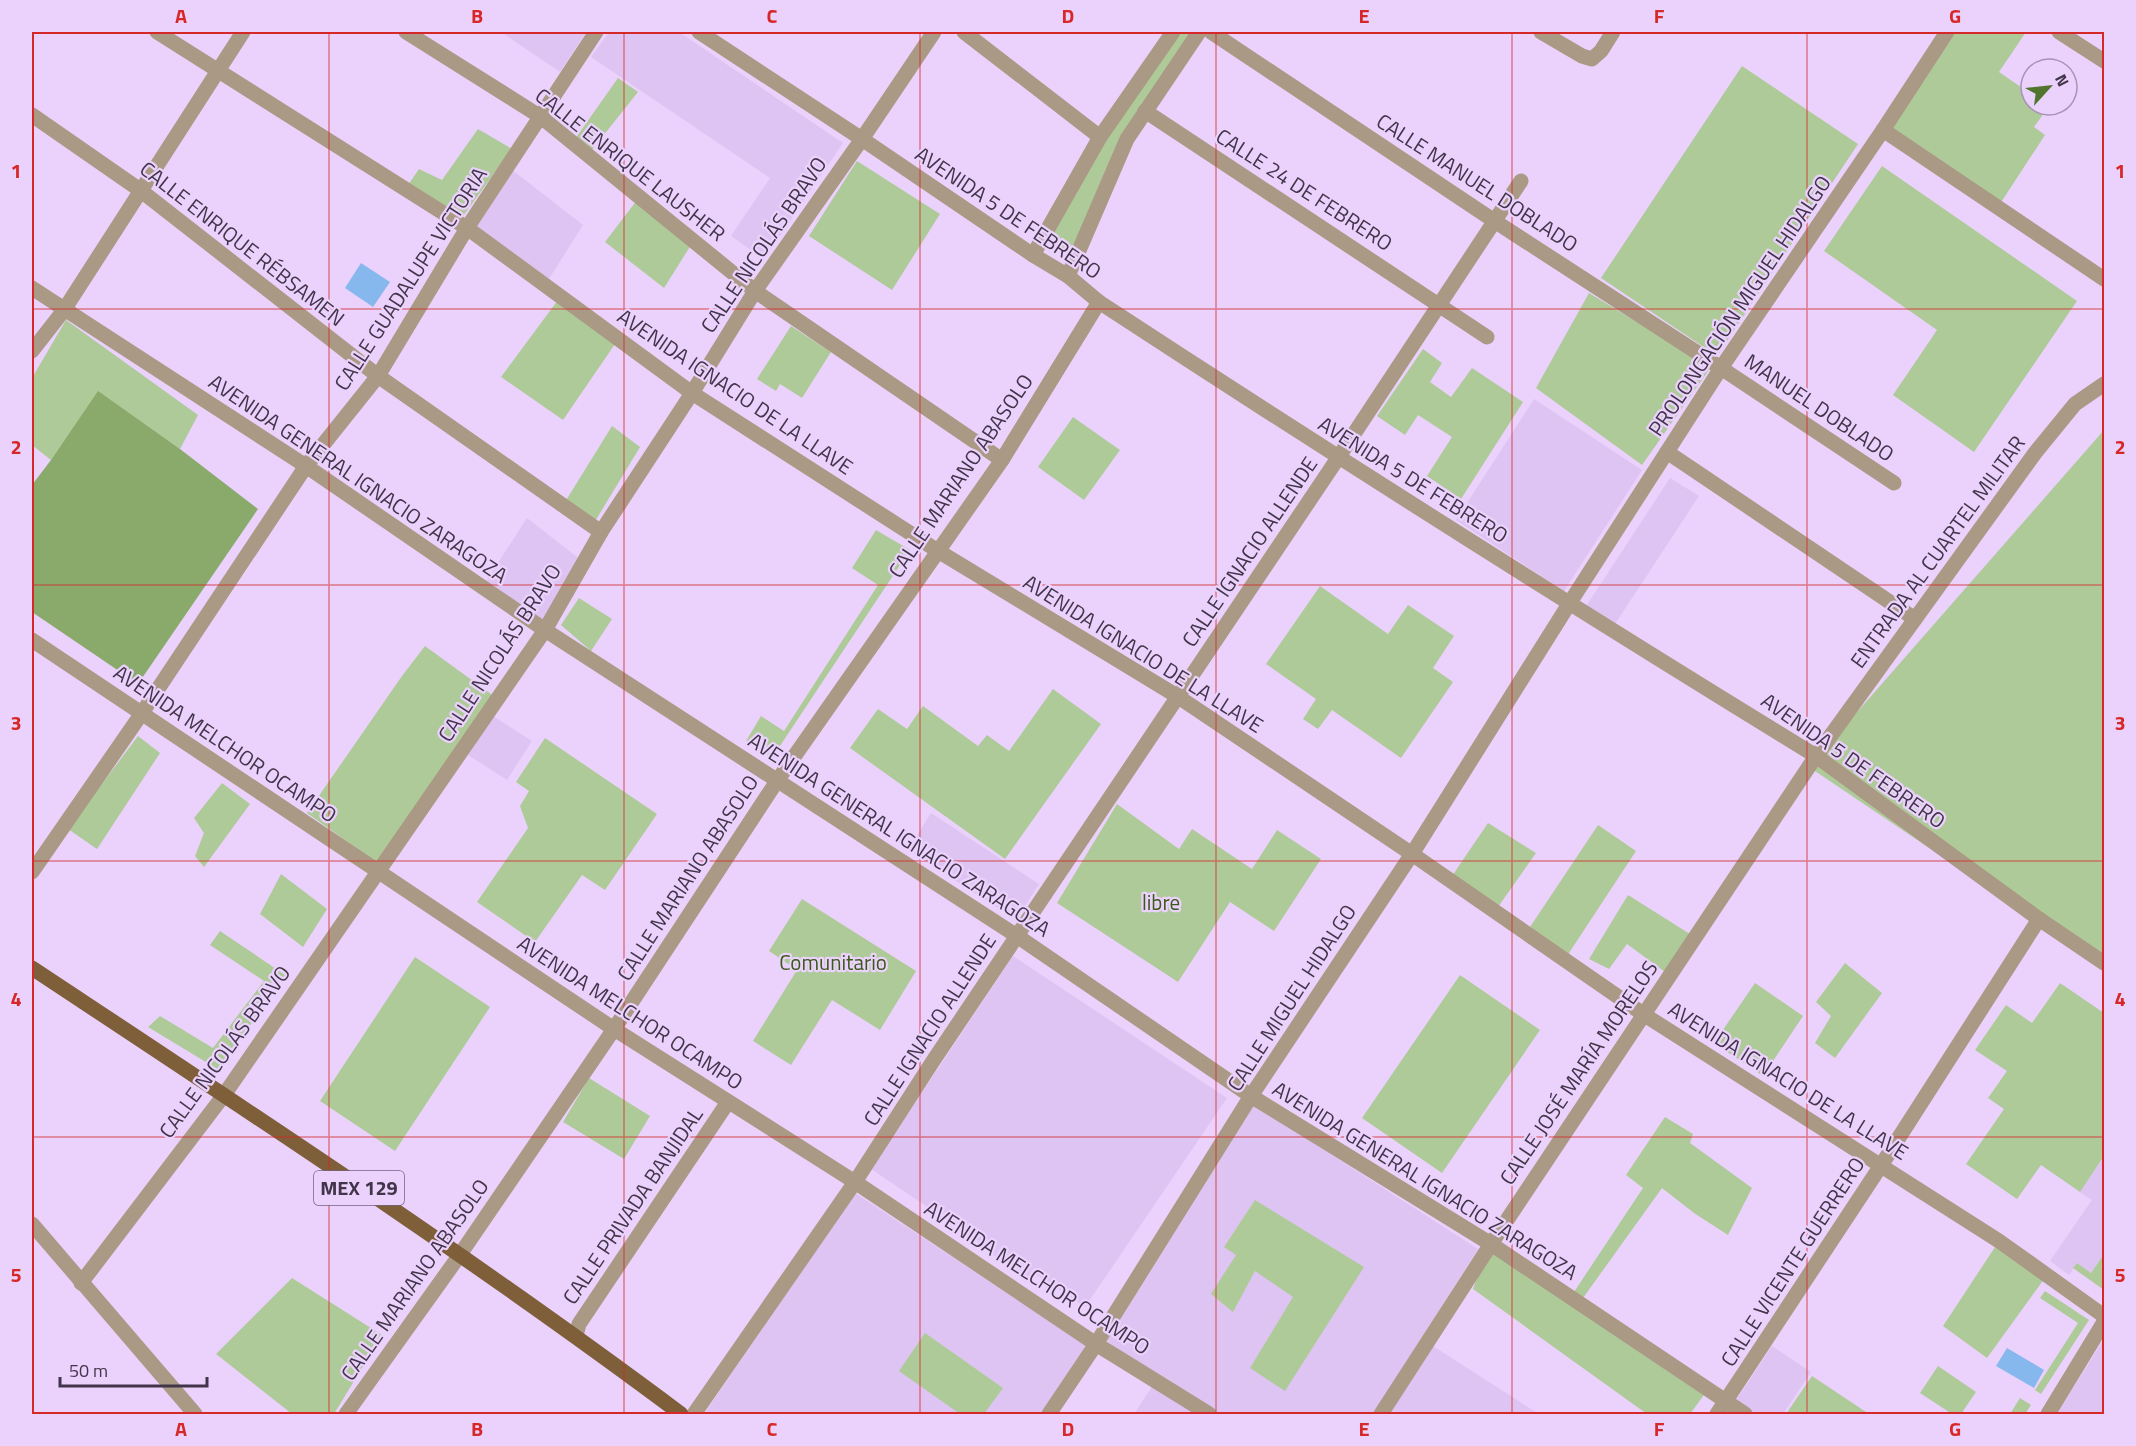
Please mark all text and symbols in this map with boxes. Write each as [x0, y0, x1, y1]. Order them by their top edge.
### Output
text: A [175, 0, 187, 31]
text: B [471, 0, 483, 31]
text: C [767, 0, 778, 31]
text: D [1062, 0, 1074, 31]
text: E [1358, 0, 1370, 31]
text: F [1654, 0, 1665, 31]
text: G [1949, 0, 1961, 31]
north arrow [2019, 57, 2079, 117]
text: N [2049, 70, 2076, 91]
street label: CALLE ENRIQUE LAUSHER [529, 80, 733, 249]
street label: CALLE MANUEL DOBLADO [1370, 105, 1585, 260]
street label: CALLE 24 DE FEBRERO [1210, 120, 1399, 258]
street label: AVENIDA 5 DE FEBRERO [909, 138, 1108, 287]
street label: CALLE NICOLÁS BRAVO [692, 150, 834, 339]
street label: CALLE ENRIQUE RÉBSAMEN [133, 153, 352, 334]
text: 1 [10, 155, 22, 186]
text: 1 [2114, 155, 2126, 186]
street label: CALLE GUADALUPE VICTORIA [326, 160, 495, 397]
street label: PROLONGACIÓN MIGUEL HIDALGO [1640, 169, 1839, 442]
street label: AVENIDA IGNACIO DE LA LLAVE [611, 300, 860, 482]
street label: MANUEL DOBLADO [1738, 345, 1901, 469]
street label: AVENIDA GENERAL IGNACIO ZARAGOZA [203, 366, 515, 591]
street label: CALLE MARIANO ABASOLO [880, 367, 1041, 584]
street label: AVENIDA 5 DE FEBRERO [1312, 408, 1515, 551]
street label: ENTRADA AL CUARTEL MILITAR [1842, 428, 2033, 674]
text: 2 [10, 431, 22, 462]
text: 2 [2114, 431, 2126, 462]
street label: CALLE IGNACIO ALLENDE [1173, 450, 1325, 653]
street label: CALLE NICOLÁS BRAVO [429, 557, 569, 748]
street label: AVENIDA IGNACIO DE LA LLAVE [1017, 566, 1270, 740]
street label: AVENIDA MELCHOR OCAMPO [107, 656, 344, 830]
street label: AVENIDA 5 DE FEBRERO [1755, 684, 1952, 836]
text: 3 [10, 707, 22, 738]
text: 3 [2114, 707, 2126, 738]
street label: AVENIDA GENERAL IGNACIO ZARAGOZA [742, 724, 1057, 944]
street label: CALLE MARIANO ABASOLO [608, 768, 766, 987]
park label: libre [1142, 886, 1180, 918]
street label: CALLE MIGUEL HIDALGO [1219, 898, 1364, 1097]
street label: AVENIDA MELCHOR OCAMPO [511, 927, 750, 1097]
street label: CALLE IGNACIO ALLENDE [855, 927, 1003, 1132]
park label: Comunitario [779, 946, 887, 978]
street label: CALLE JOSÉ MARÍA MORELOS [1491, 954, 1665, 1191]
street label: CALLE NICOLÁS BRAVO [151, 958, 298, 1144]
text: 4 [10, 983, 22, 1014]
text: 4 [2114, 983, 2126, 1014]
street label: AVENIDA IGNACIO DE LA LLAVE [1662, 993, 1915, 1167]
street label: AVENIDA GENERAL IGNACIO ZARAGOZA [1267, 1073, 1585, 1288]
street label: CALLE PRIVADA BANJIDAL [554, 1100, 710, 1310]
street label: CALLE VICENTE GUERRERO [1712, 1150, 1872, 1373]
road number: MEX 129 [314, 1171, 404, 1205]
street label: CALLE MARIANO ABASOLO [332, 1172, 496, 1387]
street label: AVENIDA MELCHOR OCAMPO [918, 1192, 1157, 1362]
text: 5 [10, 1259, 22, 1290]
text: 5 [2114, 1259, 2126, 1290]
scale bar [60, 1350, 207, 1388]
text: 50 m [69, 1357, 108, 1384]
text: A [175, 1413, 187, 1444]
text: B [471, 1413, 483, 1444]
text: C [767, 1413, 778, 1444]
text: D [1062, 1413, 1074, 1444]
text: E [1358, 1413, 1370, 1444]
text: F [1654, 1413, 1665, 1444]
text: G [1949, 1413, 1961, 1444]

